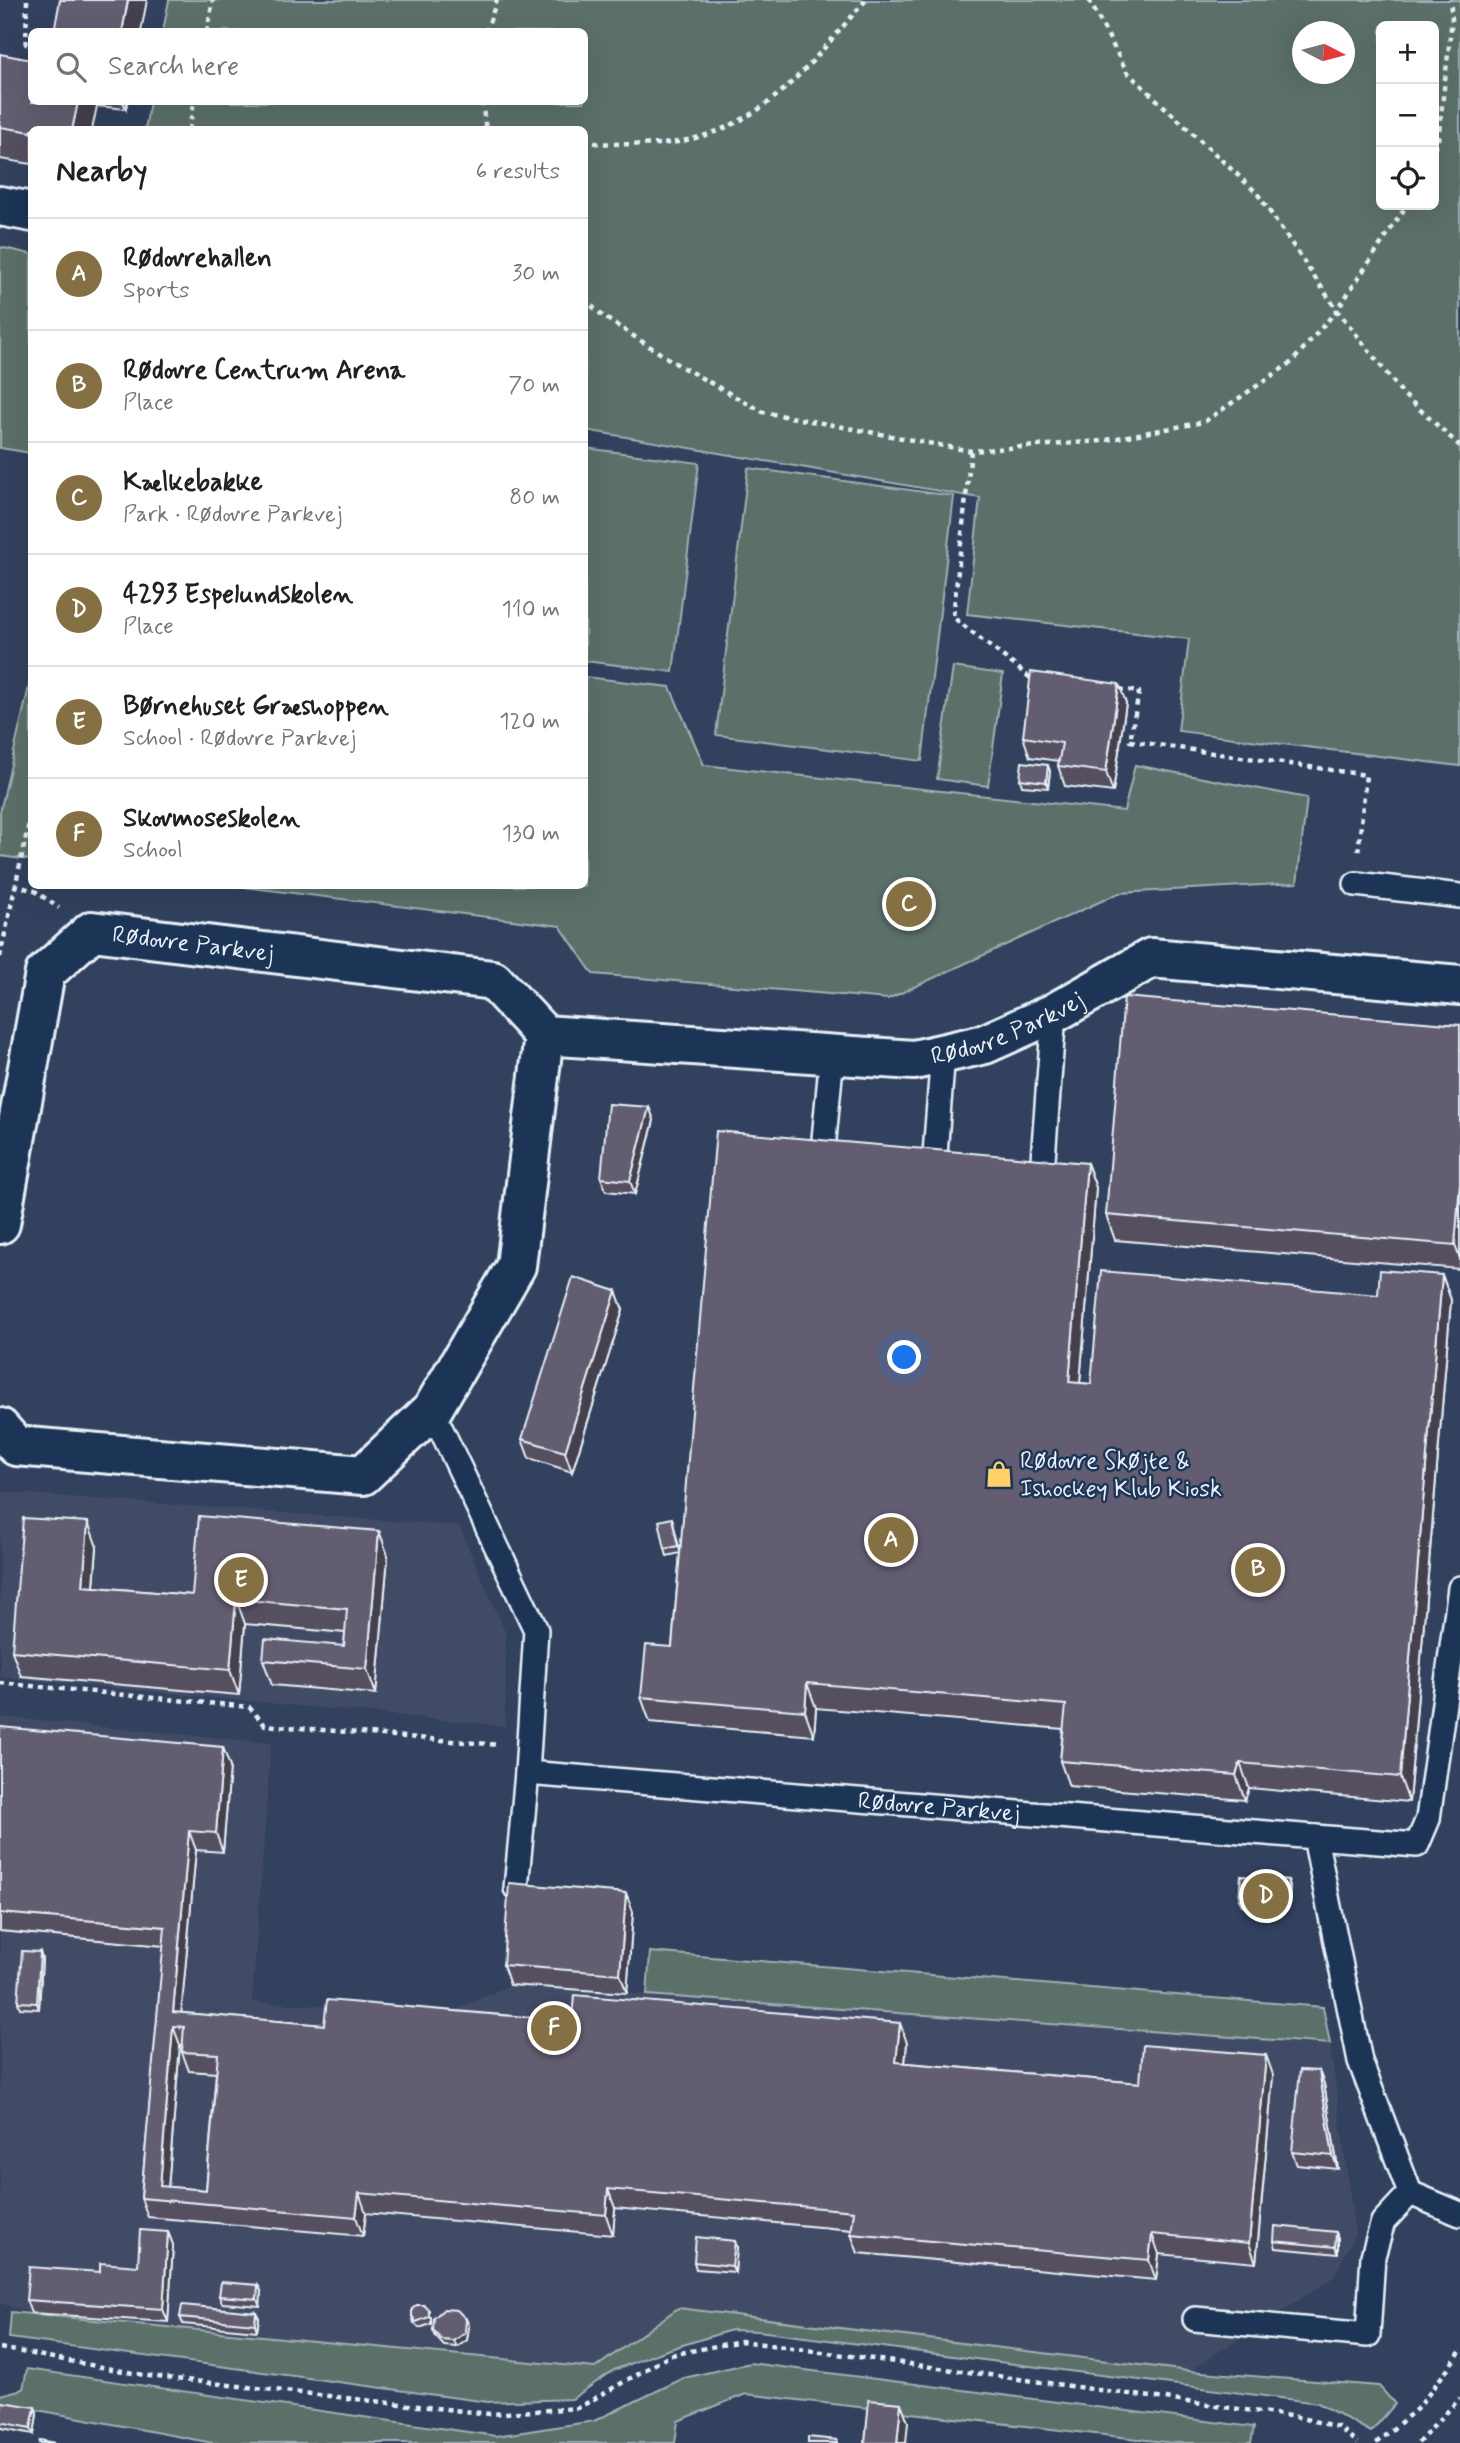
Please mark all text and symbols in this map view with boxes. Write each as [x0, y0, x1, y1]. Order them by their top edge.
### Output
north arrow [1292, 21, 1355, 84]
map controls [1376, 21, 1439, 210]
button: + [1376, 21, 1439, 84]
search box [28, 28, 588, 105]
icon: search [52, 48, 90, 86]
text: Search here [108, 50, 239, 84]
button: − [1376, 84, 1439, 147]
button: locate [1376, 147, 1439, 210]
text: Nearby [56, 152, 147, 191]
text: 6 results [476, 157, 560, 187]
text: Rødovrehallen [123, 242, 272, 276]
text: A [71, 259, 87, 289]
text: 30 m [512, 259, 560, 289]
text: Sports [123, 276, 190, 306]
text: Rødovre Centrum Arena [123, 354, 405, 388]
text: B [72, 371, 86, 401]
text: 70 m [508, 371, 560, 401]
text: Place [123, 388, 174, 418]
text: Kælkebakke [123, 466, 263, 500]
text: C [71, 483, 87, 513]
text: 80 m [509, 483, 560, 513]
text: Park · Rødovre Parkvej [123, 500, 342, 530]
text: 4293 Espelundskolen [123, 578, 353, 612]
text: D [71, 595, 87, 625]
text: 110 m [501, 595, 560, 625]
text: Place [123, 612, 174, 642]
text: Børnehuset Græshoppen [123, 690, 389, 724]
text: E [72, 707, 86, 737]
text: 120 m [499, 707, 560, 737]
text: School · Rødovre Parkvej [123, 724, 356, 754]
text: Skovmoseskolen [123, 802, 300, 836]
text: F [73, 819, 85, 849]
text: 130 m [502, 819, 560, 849]
text: School [123, 836, 183, 866]
pin: C [886, 878, 932, 930]
street label: Rødovre Parkvej [110, 920, 276, 970]
street label: Rødovre Parkvej [928, 985, 1090, 1073]
your location [887, 1340, 921, 1374]
place label: Rødovre Skøjte & Ishockey Klub Kiosk [1020, 1446, 1222, 1505]
shop icon: Rødovre Skøjte & Ishockey Klub Kiosk [984, 1459, 1014, 1489]
pin: A [868, 1514, 914, 1566]
pin: B [1235, 1544, 1281, 1596]
pin: E [218, 1554, 264, 1606]
street label: Rødovre Parkvej [856, 1786, 1021, 1830]
pin: D [1243, 1870, 1289, 1922]
pin: F [531, 2002, 577, 2054]

